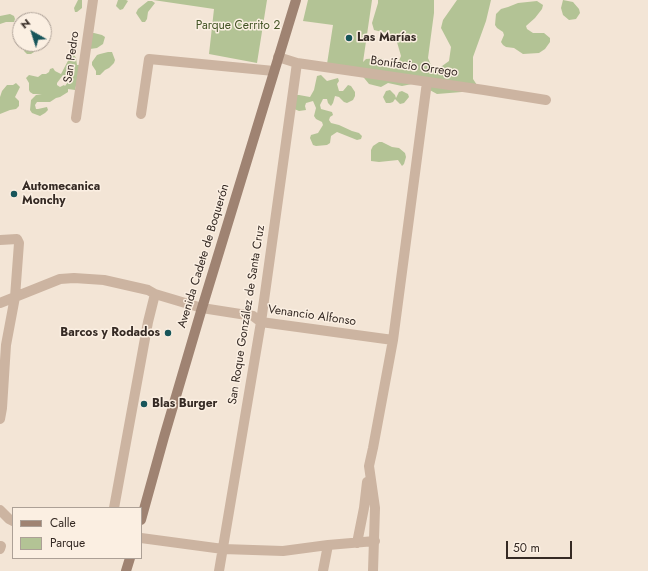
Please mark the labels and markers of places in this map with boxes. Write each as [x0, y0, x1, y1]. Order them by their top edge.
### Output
place label: Las Marías [357, 31, 416, 45]
marker: Las Marías [344, 33, 354, 43]
place label: Automecanica Monchy [22, 180, 100, 208]
marker: Automecanica Monchy [9, 189, 19, 199]
place label: Barcos y Rodados [60, 326, 160, 340]
marker: Barcos y Rodados [163, 328, 173, 338]
place label: Blas Burger [152, 397, 217, 411]
marker: Blas Burger [139, 399, 149, 409]

